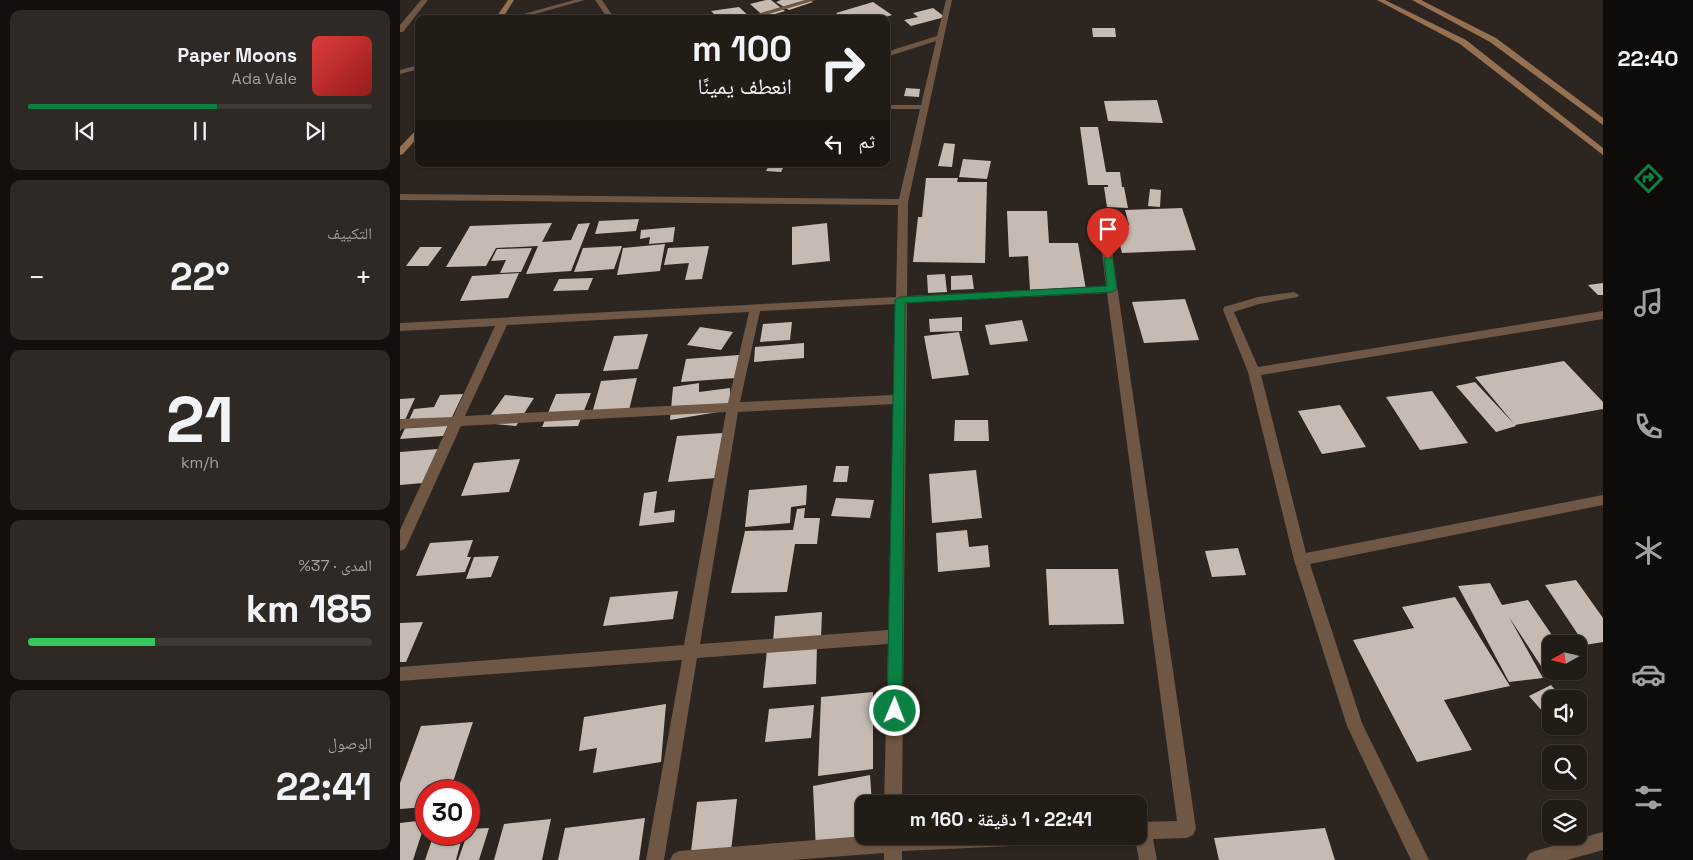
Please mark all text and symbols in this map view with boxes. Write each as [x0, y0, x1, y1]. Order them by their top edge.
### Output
text: 100 m [692, 27, 792, 71]
icon: right [810, 35, 875, 100]
text: Paper Moons [178, 43, 297, 68]
text: 22:40 [1618, 44, 1678, 72]
text: Ada Vale [232, 68, 297, 89]
text: انعطف يمينًا [698, 72, 792, 100]
icon: previous [71, 117, 99, 145]
icon: pause [186, 117, 214, 145]
icon: next [301, 117, 329, 145]
text: ثم [858, 129, 875, 154]
icon: left [820, 130, 848, 158]
icon: directions [1631, 161, 1666, 196]
pin [1087, 208, 1129, 259]
icon: arrive [1094, 215, 1122, 243]
text: التكييف [327, 223, 372, 244]
text: 22° [170, 253, 230, 301]
text: − [28, 259, 45, 295]
text: + [355, 259, 372, 295]
icon: music [1631, 285, 1666, 320]
text: 21 [166, 378, 234, 461]
icon: phone [1631, 409, 1666, 444]
text: km/h [181, 452, 219, 473]
icon: climate [1631, 533, 1666, 568]
text: المدى · 37% [298, 555, 372, 576]
text: 185 km [246, 585, 372, 633]
north arrow [1542, 635, 1588, 680]
map controls [1542, 635, 1587, 845]
icon: car [1631, 657, 1666, 692]
position arrow [868, 684, 920, 736]
button: sound [1542, 690, 1587, 735]
text: الوصول [328, 733, 372, 754]
button: search [1542, 745, 1587, 790]
text: 22:41 [276, 763, 372, 811]
speed limit sign: 30 [415, 780, 480, 845]
icon: filters [1631, 780, 1666, 815]
button: layers [1542, 800, 1587, 845]
text: 22:41 · 1 دقيقة · 160 m [910, 807, 1092, 832]

